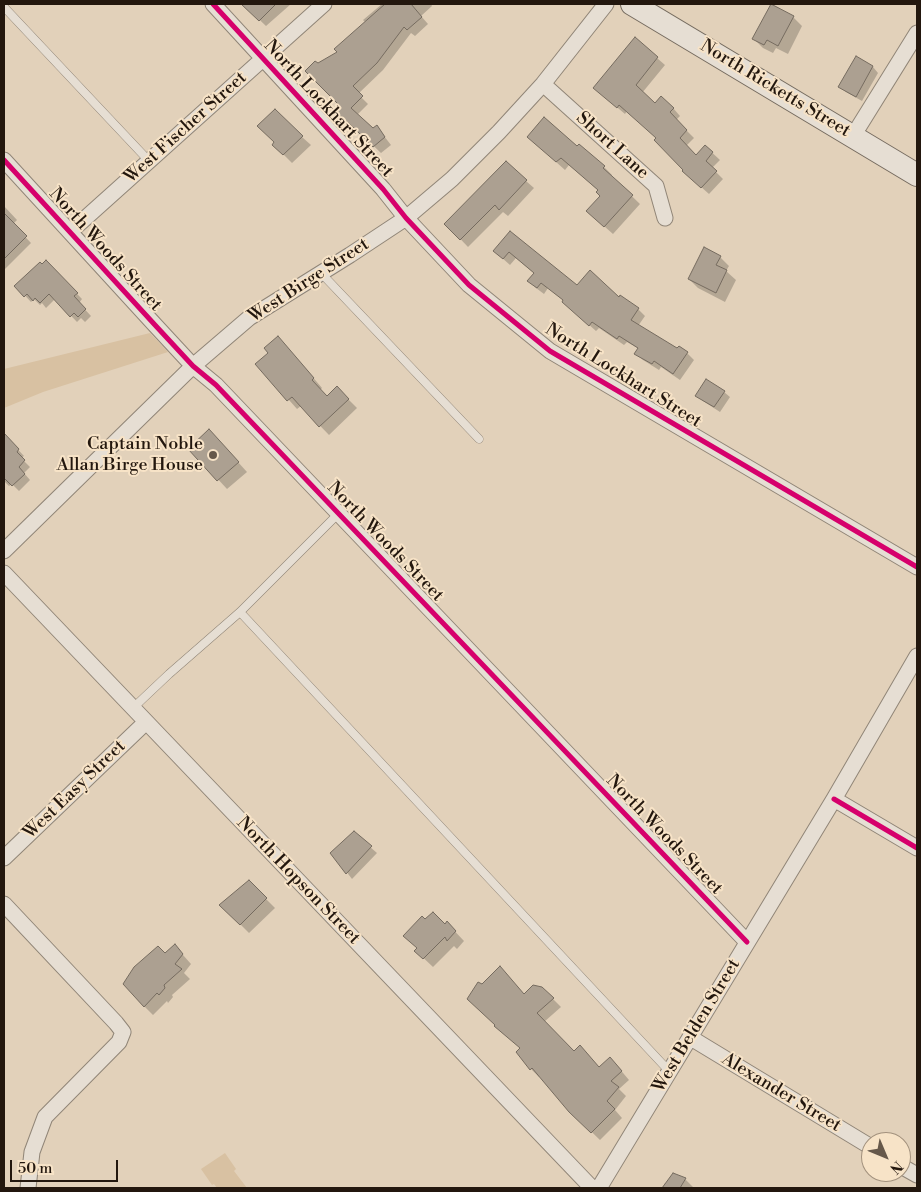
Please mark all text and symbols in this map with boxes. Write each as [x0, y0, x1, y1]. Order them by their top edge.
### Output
street label: North Lockhart Street [259, 36, 397, 182]
street label: North Ricketts Street [696, 36, 854, 142]
street label: West Fischer Street [120, 67, 252, 189]
street label: Short Lane [571, 108, 653, 184]
street label: North Woods Street [44, 184, 166, 316]
street label: West Birge Street [245, 234, 373, 328]
street label: North Lockhart Street [541, 319, 705, 433]
place label: Captain Noble Allan Birge House [57, 434, 203, 476]
marker: Captain Noble Allan Birge House [207, 449, 219, 461]
street label: North Woods Street [322, 477, 448, 607]
street label: West Easy Street [19, 736, 131, 844]
street label: North Woods Street [601, 770, 727, 900]
street label: North Hopson Street [232, 813, 364, 949]
street label: West Belden Street [649, 955, 745, 1097]
street label: Alexander Street [717, 1049, 845, 1137]
north arrow [861, 1132, 911, 1182]
scale bar [12, 1150, 120, 1182]
text: N [886, 1157, 906, 1177]
text: 50 m [18, 1159, 52, 1178]

